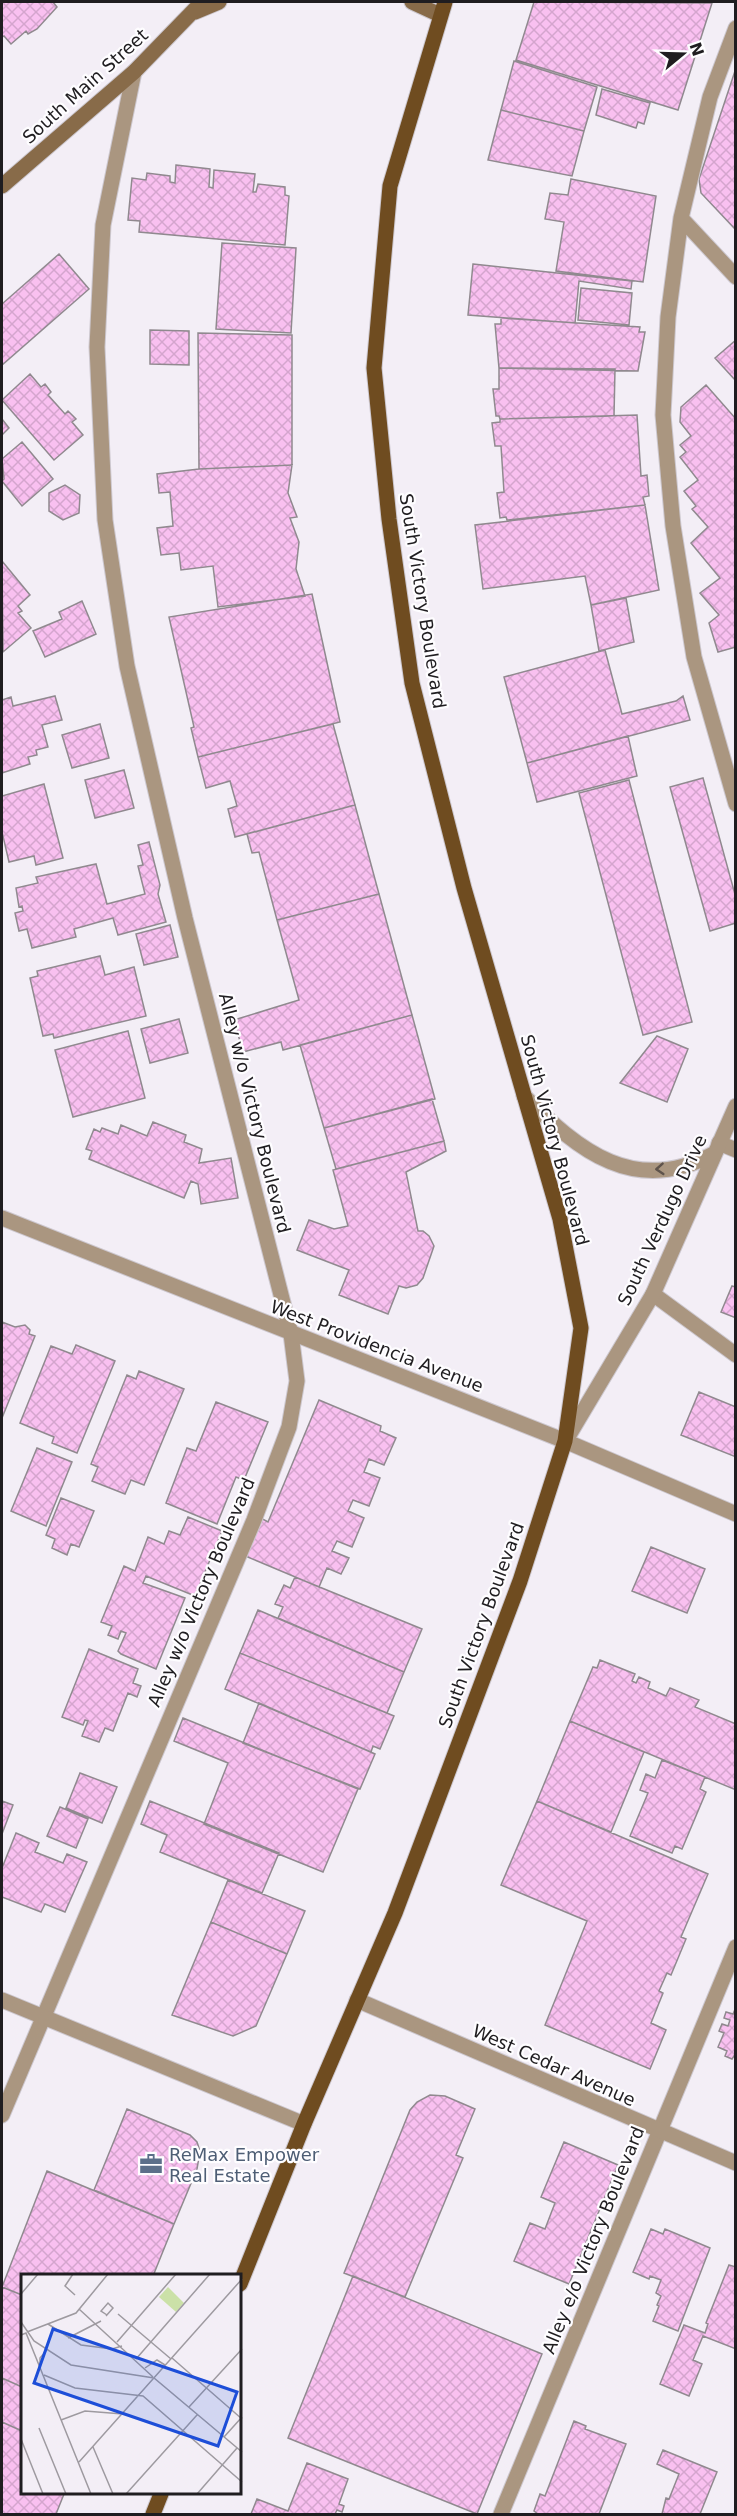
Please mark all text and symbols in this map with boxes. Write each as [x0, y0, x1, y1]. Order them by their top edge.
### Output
street label: South Main Street [18, 24, 152, 148]
north arrow [653, 24, 713, 84]
text: N [686, 40, 708, 59]
street label: South Victory Boulevard [396, 492, 450, 710]
street label: Alley w/o Victory Boulevard [215, 991, 295, 1235]
street label: South Victory Boulevard [517, 1032, 593, 1248]
street label: South Verdugo Drive [613, 1131, 711, 1309]
one-way arrow [655, 1162, 664, 1175]
street label: West Providencia Avenue [267, 1296, 487, 1396]
street label: Alley w/o Victory Boulevard [143, 1474, 259, 1710]
street label: South Victory Boulevard [434, 1519, 528, 1731]
street label: West Cedar Avenue [469, 2020, 639, 2110]
street label: Alley e/o Victory Boulevard [538, 2123, 648, 2357]
place label: ReMax Empower Real Estate [169, 2144, 320, 2186]
office icon: ReMax Empower Real Estate [138, 2151, 164, 2177]
inset map [21, 2274, 242, 2495]

